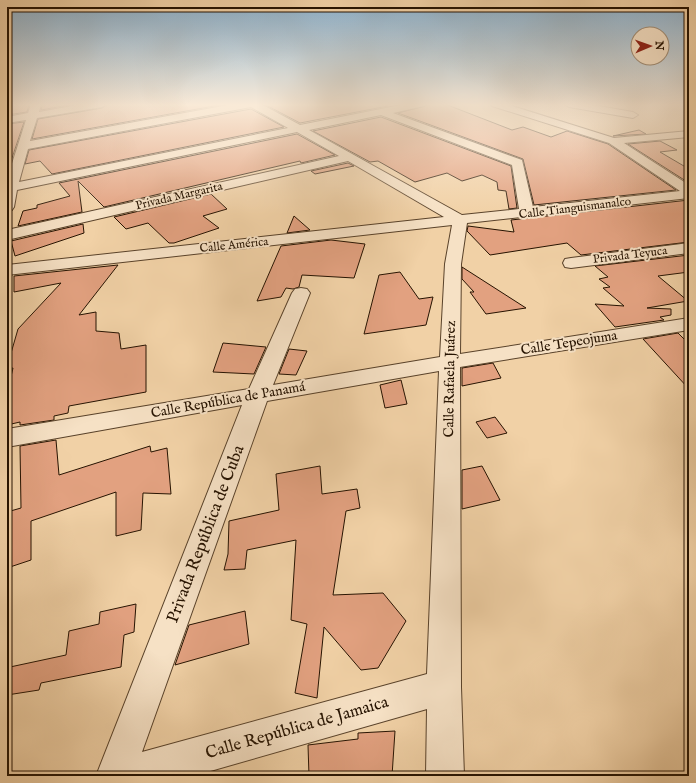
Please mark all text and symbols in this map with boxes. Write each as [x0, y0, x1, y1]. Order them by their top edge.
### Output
north arrow [630, 26, 670, 66]
text: N [652, 40, 666, 51]
street label: Privada Margarita [134, 179, 225, 213]
street label: Calle Tianguismanalco [518, 194, 633, 222]
street label: Calle América [199, 234, 270, 256]
street label: Privada Teyuca [592, 243, 669, 267]
street label: Calle Rafaela Juárez [440, 320, 460, 438]
street label: Calle Tepeojuma [519, 326, 619, 360]
street label: Calle República de Panamá [149, 377, 307, 422]
street label: Privada República de Cuba [162, 442, 250, 626]
street label: Calle República de Jamaica [203, 692, 392, 764]

